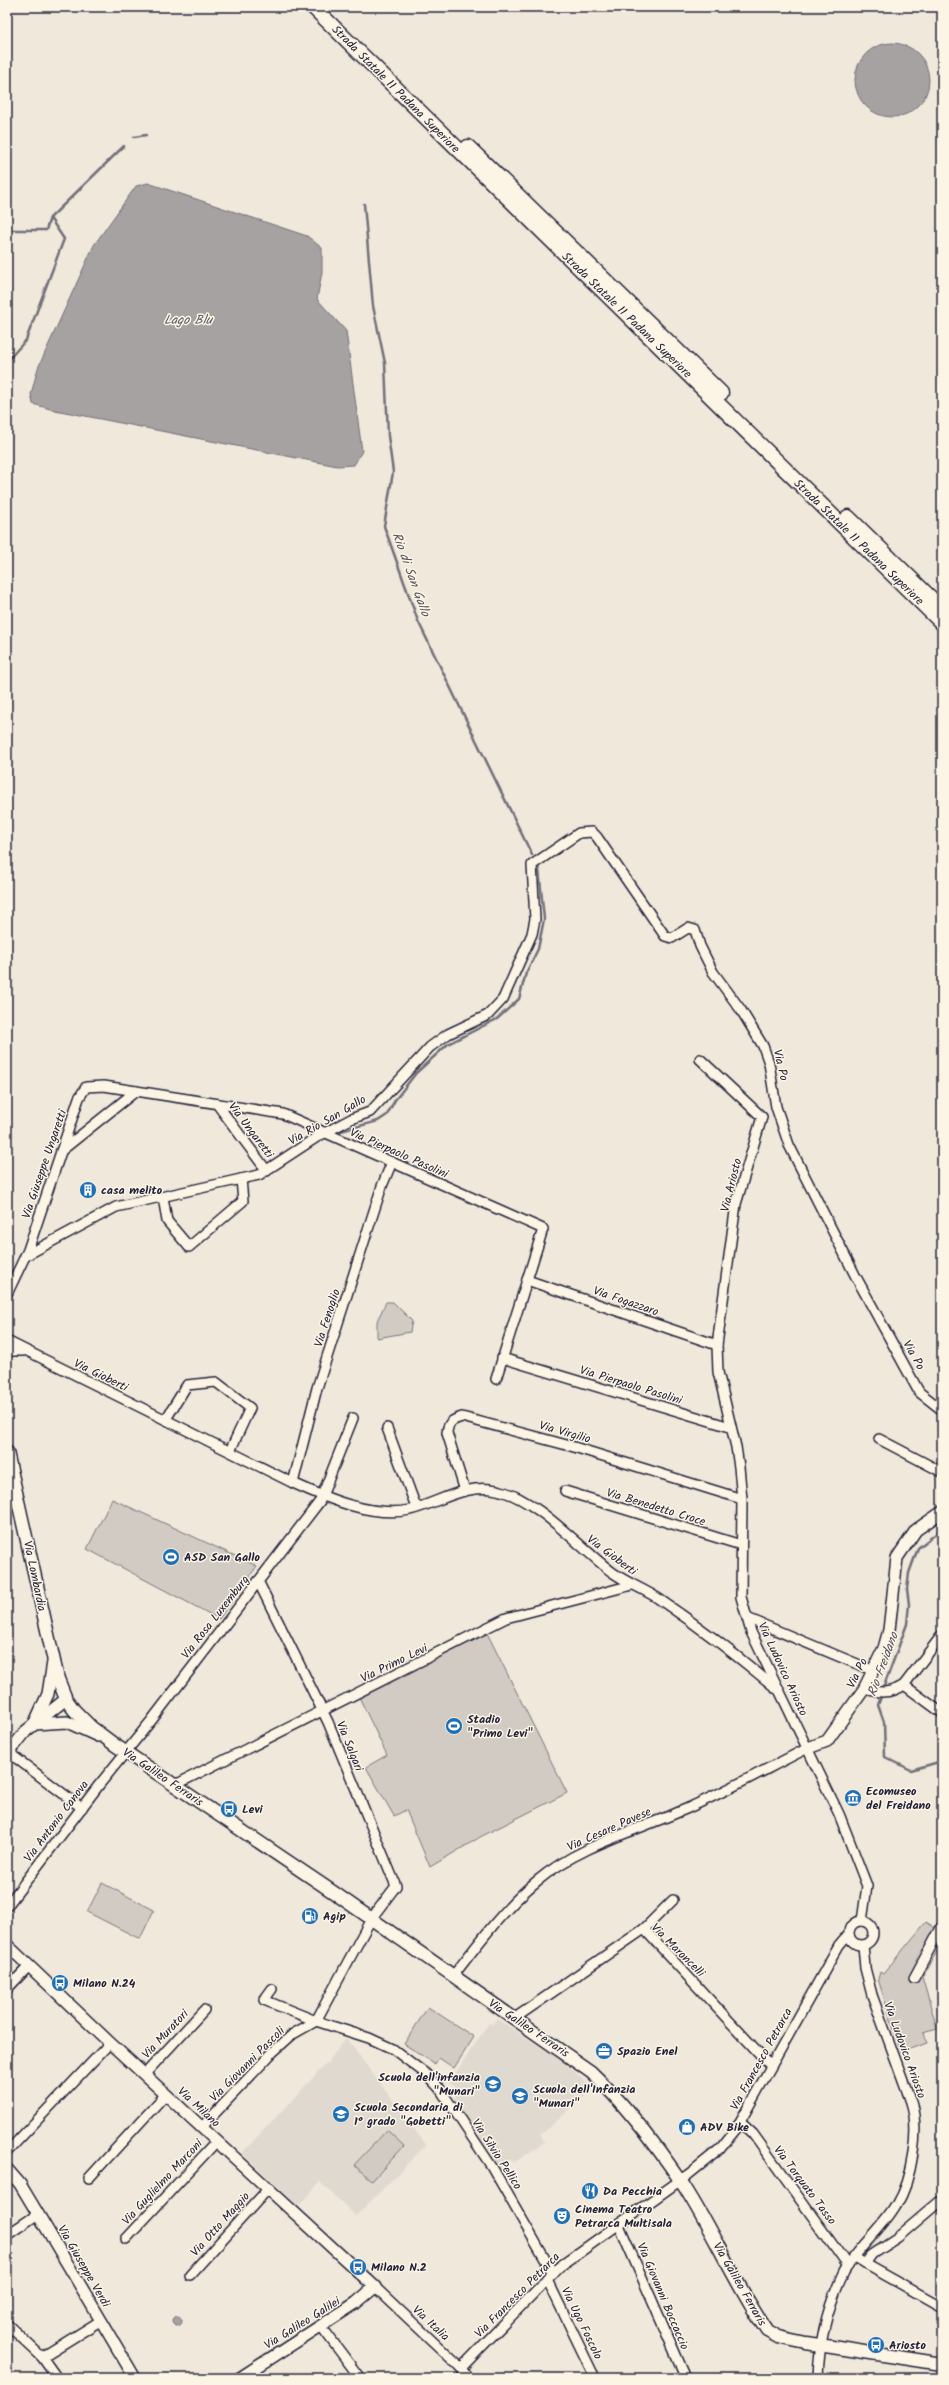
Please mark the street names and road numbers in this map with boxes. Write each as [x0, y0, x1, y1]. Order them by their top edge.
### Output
street label: Strada Statale 11 Padana Superiore [327, 21, 465, 158]
street label: Strada Statale 11 Padana Superiore [557, 248, 697, 383]
street label: Strada Statale 11 Padana Superiore [789, 475, 929, 610]
street label: Via Po [768, 1048, 793, 1083]
street label: Via Rio San Gallo [285, 1090, 370, 1150]
street label: Via Ungaretti [223, 1098, 279, 1163]
street label: Via Giuseppe Ungaretti [17, 1106, 72, 1221]
street label: Via Pierpaolo Pasolini [346, 1123, 452, 1184]
street label: Via Ariosto [716, 1156, 747, 1214]
street label: Via Fogazzaro [590, 1281, 661, 1322]
street label: Via Fenoglio [309, 1287, 346, 1350]
street label: Via Po [898, 1337, 930, 1374]
street label: Via Gioberti [70, 1354, 132, 1397]
street label: Via Pierpaolo Pasolini [577, 1361, 685, 1410]
street label: Via Virgilio [537, 1416, 593, 1449]
street label: Via Benedetto Croce [604, 1483, 708, 1532]
street label: Via Gioberti [583, 1530, 642, 1581]
street label: Via Lombardia [18, 1539, 51, 1613]
street label: Via Rosa Luxemburg [177, 1571, 254, 1663]
street label: Via Ludovico Ariosto [752, 1619, 813, 1719]
street label: Via Primo Levi [357, 1638, 432, 1688]
street label: Via Po [842, 1655, 873, 1692]
street label: Via Salgari [331, 1718, 369, 1775]
street label: Via Galileo Ferraris [118, 1743, 207, 1812]
street label: Via Antonio Canova [19, 1776, 94, 1866]
street label: Via Cesare Pavese [564, 1802, 655, 1857]
street label: Via Maroncelli [646, 1919, 710, 1983]
street label: Via Galileo Ferraris [484, 1994, 573, 2063]
street label: Via Ludovico Ariosto [878, 1999, 931, 2101]
street label: Via Francesco Petrarca [725, 2004, 798, 2114]
street label: Via Muratori [137, 2005, 194, 2063]
street label: Via Giovanni Pascoli [205, 2021, 290, 2107]
street label: Via Milano [173, 2083, 224, 2132]
street label: Via Silvio Pellico [466, 2115, 527, 2194]
street label: Via Guglielmo Marconi [117, 2134, 208, 2230]
street label: Via Torquato Tasso [768, 2142, 841, 2229]
street label: Via Otto Maggio [186, 2188, 255, 2261]
street label: Via Giuseppe Verdi [52, 2221, 115, 2312]
street label: Via Galileo Ferraris [708, 2239, 771, 2330]
street label: Via Giovanni Boccaccio [631, 2240, 694, 2353]
street label: Via Francesco Petrarca [470, 2248, 565, 2343]
street label: Via Ugo Foscolo [556, 2284, 607, 2363]
street label: Via Galileo Galilei [260, 2292, 345, 2355]
street label: Via Italia [408, 2301, 454, 2346]

